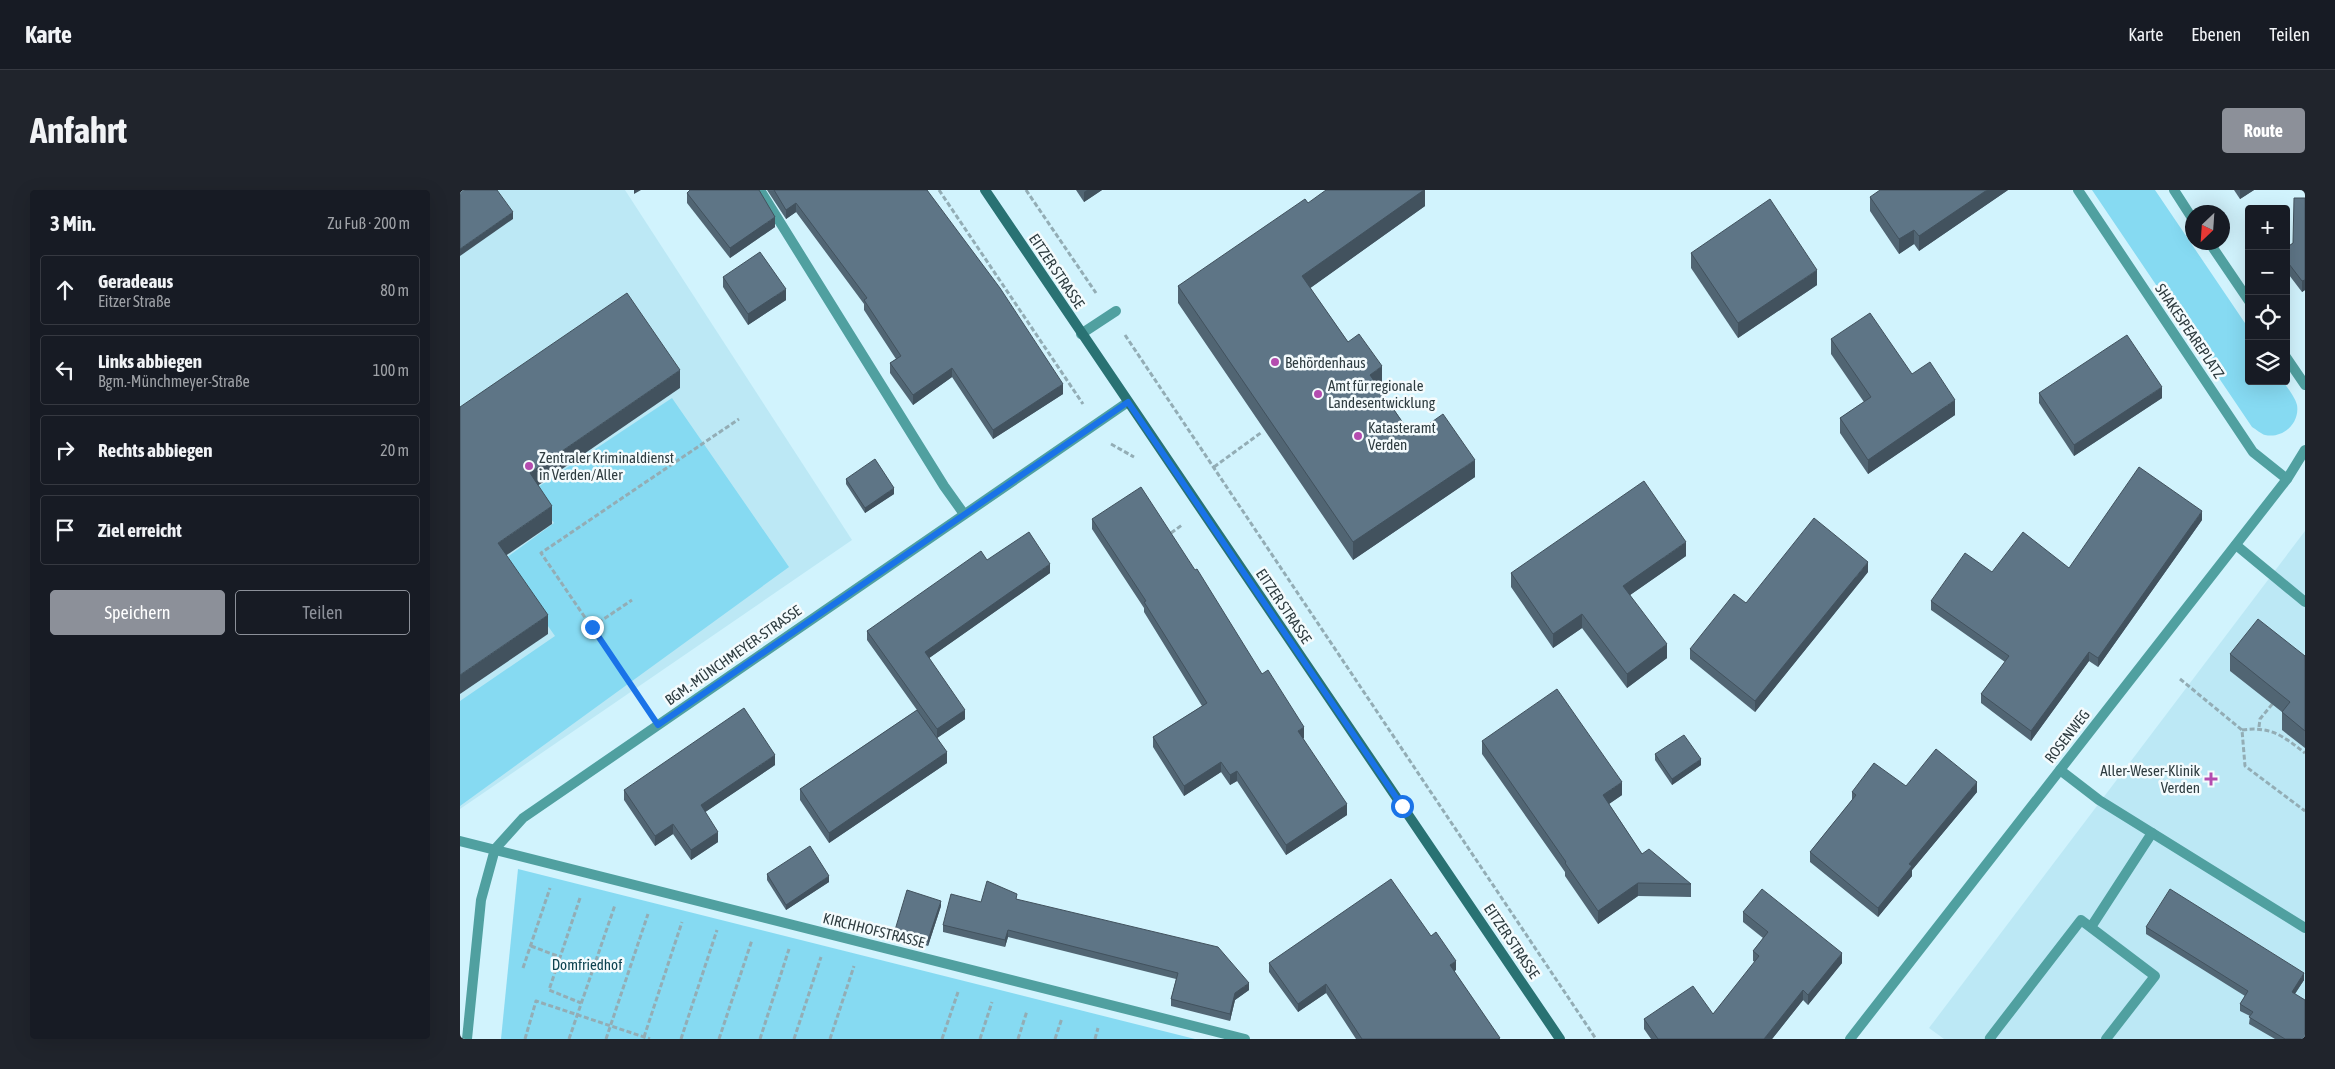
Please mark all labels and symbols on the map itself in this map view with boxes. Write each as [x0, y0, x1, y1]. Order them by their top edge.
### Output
north arrow [2185, 205, 2230, 250]
street label: EITZER STRASSE [1026, 231, 1088, 312]
street label: SHAKESPEAREPLATZ [2152, 280, 2228, 382]
place label: Behördenhaus [1285, 354, 1366, 371]
marker: Behördenhaus [1269, 356, 1281, 368]
place label: Amt für regionale Landesentwicklung [1328, 377, 1436, 411]
marker: Amt für regionale Landesentwicklung [1312, 388, 1324, 400]
place label: Katasteramt Verden [1368, 419, 1436, 453]
marker: Katasteramt Verden [1352, 430, 1364, 442]
place label: Zentraler Kriminaldienst in Verden/Aller [539, 449, 674, 483]
marker: Zentraler Kriminaldienst in Verden/Aller [523, 460, 535, 472]
street label: EITZER STRASSE [1253, 566, 1315, 647]
street label: BGM.-MÜNCHMEYER-STRASSE [662, 601, 805, 708]
route end [581, 616, 604, 639]
street label: ROSENWEG [2041, 706, 2093, 766]
place label: Aller-Weser-Klinik Verden [2100, 762, 2200, 796]
marker: Aller-Weser-Klinik Verden [2204, 772, 2218, 786]
route start [1391, 795, 1414, 818]
street label: EITZER STRASSE [1481, 901, 1543, 982]
street label: KIRCHHOFSTRASSE [821, 909, 927, 951]
park label: Domfriedhof [552, 956, 622, 973]

